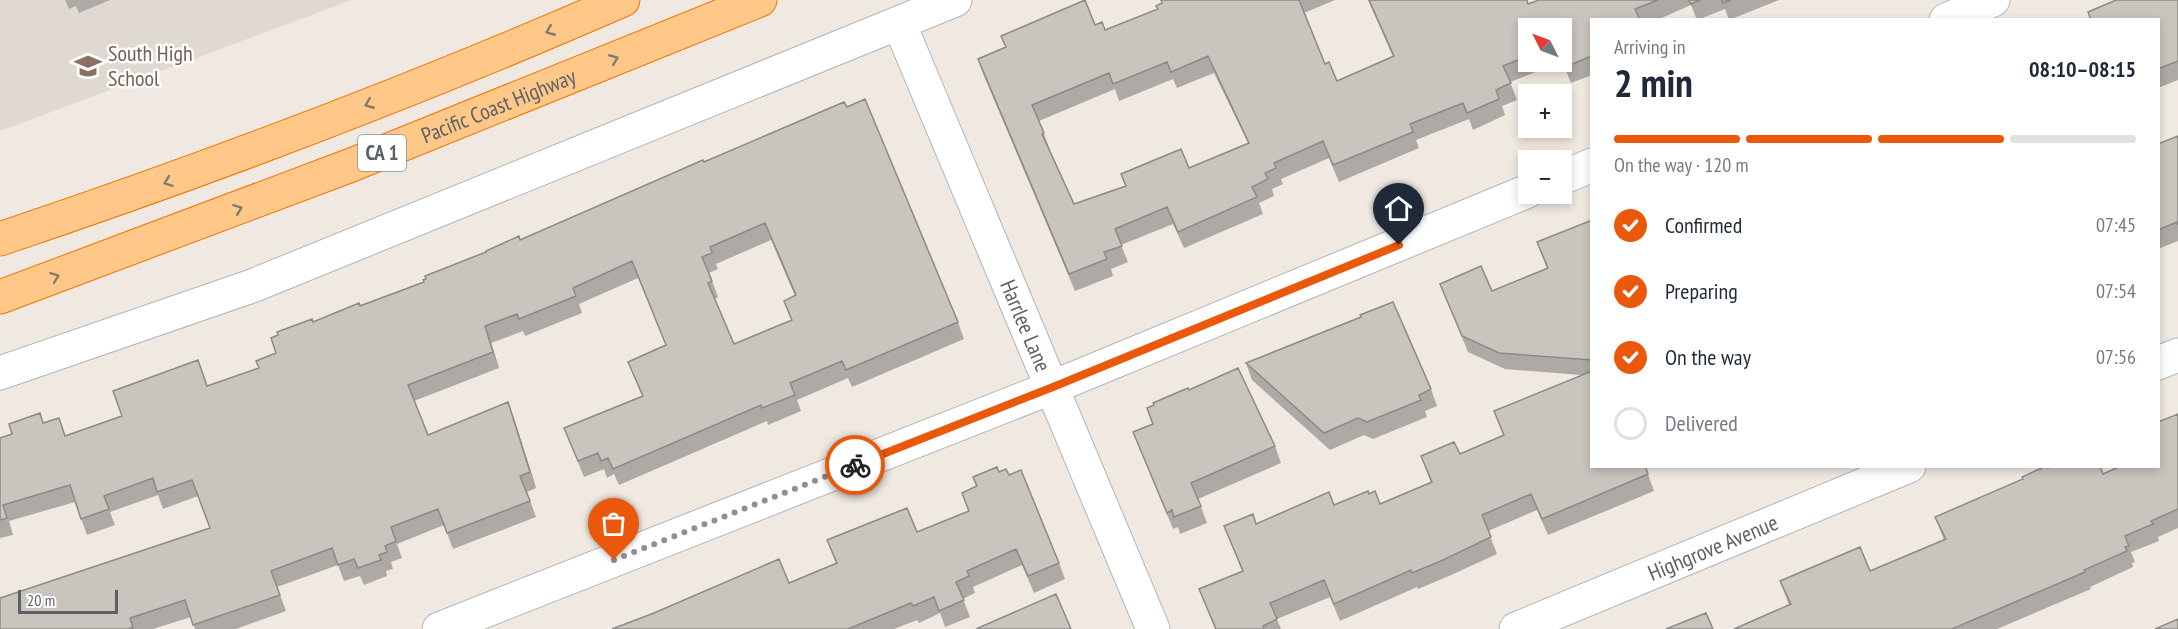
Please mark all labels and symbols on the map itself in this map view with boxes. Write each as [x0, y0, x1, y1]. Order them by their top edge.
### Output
north arrow [1518, 18, 1572, 72]
one-way arrow [545, 24, 556, 36]
place label: South High School [108, 39, 193, 92]
school or university icon: South High School [73, 51, 103, 81]
one-way arrow [608, 54, 619, 66]
street label: Pacific Coast Highway [417, 62, 581, 149]
one-way arrow [364, 97, 375, 109]
road number: CA 1 [358, 135, 406, 171]
one-way arrow [163, 175, 174, 187]
pin [1373, 183, 1424, 245]
one-way arrow [232, 204, 243, 216]
one-way arrow [49, 271, 60, 284]
street label: Harrlee Lane [994, 275, 1057, 376]
courier [825, 435, 885, 495]
pin [588, 498, 639, 560]
street label: Highgrove Avenue [1644, 508, 1782, 587]
scale bar [18, 587, 118, 614]

